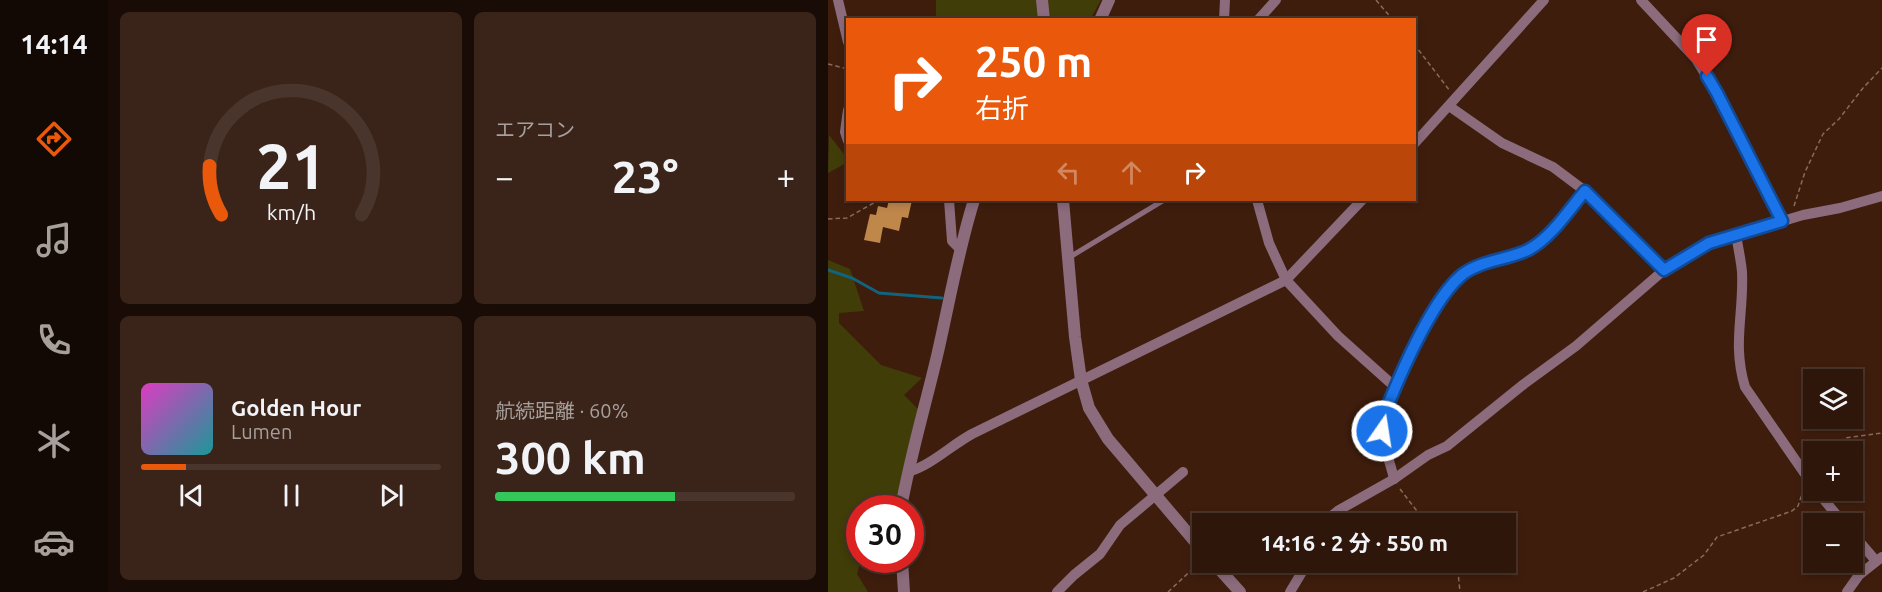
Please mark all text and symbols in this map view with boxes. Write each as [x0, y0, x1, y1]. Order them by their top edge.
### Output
pin [1681, 14, 1732, 76]
icon: arrive [1690, 23, 1723, 56]
text: 14:14 [20, 29, 88, 59]
text: 250 m [975, 38, 1092, 85]
icon: right [876, 42, 954, 120]
text: 右折 [975, 93, 1029, 123]
icon: directions [33, 118, 75, 160]
text: エアコン [495, 118, 575, 141]
text: 21 [256, 131, 326, 201]
text: 23° [612, 151, 678, 202]
icon: left [1052, 156, 1085, 189]
icon: ahead [1115, 156, 1148, 189]
icon: right [1178, 156, 1211, 189]
text: − [495, 158, 514, 195]
text: + [776, 158, 795, 195]
text: km/h [266, 200, 316, 224]
icon: music [33, 219, 75, 261]
icon: phone [33, 319, 75, 361]
map controls [1803, 369, 1863, 573]
button: layers [1803, 369, 1863, 429]
text: Golden Hour [231, 395, 361, 420]
text: 航続距離 · 60% [495, 399, 628, 422]
position arrow [1350, 399, 1414, 463]
icon: climate [33, 420, 75, 462]
text: Lumen [231, 420, 292, 443]
text: 300 km [495, 432, 646, 483]
button: + [1803, 441, 1863, 501]
icon: previous [175, 479, 208, 512]
icon: pause [275, 479, 308, 512]
icon: next [375, 479, 408, 512]
speed limit sign: 30 [846, 495, 924, 573]
button: − [1803, 513, 1863, 573]
icon: car [33, 521, 75, 563]
text: 14:16 · 2 分 · 550 m [1260, 530, 1448, 555]

